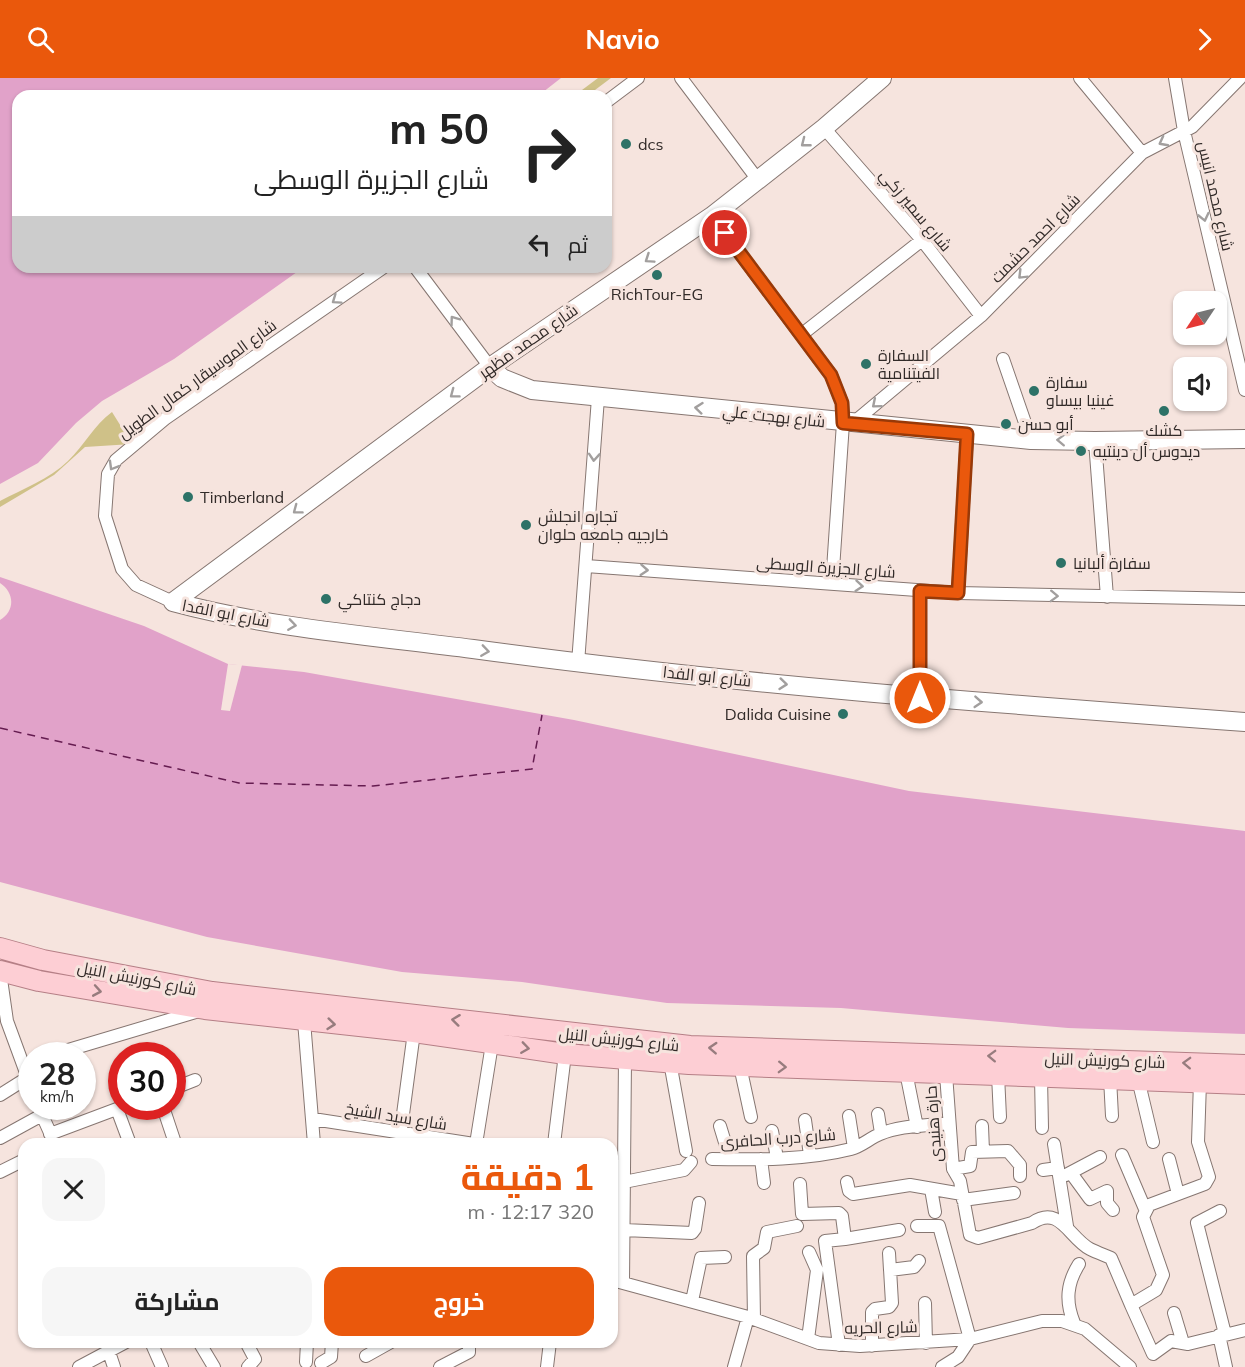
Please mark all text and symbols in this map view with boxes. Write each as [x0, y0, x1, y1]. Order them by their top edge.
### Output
text: Navio [585, 22, 660, 56]
icon: search [24, 23, 57, 56]
icon: forward [1188, 23, 1221, 56]
text: 50 m [389, 102, 489, 155]
icon: right [510, 114, 588, 192]
place label: dcs [638, 134, 664, 154]
one-way arrow [801, 135, 812, 146]
one-way arrow [1159, 135, 1170, 146]
marker: dcs [619, 137, 633, 151]
street label: شارع محمد انيس [1192, 139, 1238, 253]
text: شارع الجزيرة الوسطى [254, 162, 489, 196]
street label: شارع سمير زكي [873, 165, 956, 258]
street label: شارع احمد حشمت [986, 189, 1085, 288]
pin [699, 207, 750, 258]
one-way arrow [1197, 212, 1210, 222]
icon: arrive [708, 216, 741, 249]
icon: left [523, 228, 556, 261]
text: ثم [568, 231, 588, 259]
one-way arrow [645, 252, 656, 263]
one-way arrow [1018, 267, 1029, 278]
marker: RichTour-EG [650, 268, 664, 282]
place label: RichTour-EG [611, 284, 703, 304]
north arrow [1173, 291, 1227, 345]
map controls [1173, 291, 1227, 411]
one-way arrow [332, 293, 343, 304]
street label: شارع محمد مظهر [474, 299, 582, 385]
street label: شارع الموسيقار كمال الطويل [114, 315, 281, 445]
one-way arrow [450, 316, 461, 327]
place label: السفارة الفيتنامية [878, 345, 940, 383]
marker: السفارة الفيتنامية [859, 357, 873, 371]
button: sound [1173, 357, 1227, 411]
place label: سفارة غينيا بيساو [1046, 372, 1115, 410]
marker: سفارة غينيا بيساو [1027, 384, 1041, 398]
one-way arrow [449, 386, 460, 397]
one-way arrow [872, 397, 883, 408]
street label: شارع بهجت علي [721, 401, 826, 435]
one-way arrow [694, 402, 704, 415]
marker: كشك [1157, 404, 1171, 418]
place label: أبو حسن [1018, 414, 1074, 435]
marker: أبو حسن [999, 417, 1013, 431]
place label: كشك [1146, 420, 1182, 440]
one-way arrow [1056, 434, 1065, 447]
place label: ديدوس أل دينتيه [1093, 441, 1200, 462]
marker: ديدوس أل دينتيه [1074, 444, 1088, 458]
one-way arrow [588, 452, 601, 461]
one-way arrow [110, 460, 121, 471]
place label: Timberland [200, 487, 284, 507]
marker: Timberland [181, 490, 195, 504]
one-way arrow [293, 503, 304, 514]
place label: تجاره انجلش خارجيه جامعه حلوان [538, 506, 668, 545]
marker: تجاره انجلش خارجيه جامعه حلوان [519, 518, 533, 532]
street label: شارع الجزيرة الوسطى [756, 552, 896, 584]
place label: سفارة ألبانيا [1073, 553, 1151, 573]
marker: سفارة ألبانيا [1054, 556, 1068, 570]
one-way arrow [639, 563, 649, 576]
one-way arrow [855, 579, 864, 592]
place label: دجاج كنتاكي [338, 589, 421, 613]
one-way arrow [1050, 590, 1059, 602]
marker: دجاج كنتاكي [319, 592, 333, 606]
street label: شارع ابو الفدا [180, 595, 272, 633]
one-way arrow [287, 619, 297, 631]
one-way arrow [481, 645, 490, 657]
street label: شارع ابو الفدا [662, 661, 752, 693]
position arrow [888, 666, 952, 730]
one-way arrow [779, 677, 788, 690]
one-way arrow [973, 695, 982, 708]
place label: Dalida Cuisine [725, 704, 831, 724]
marker: Dalida Cuisine [836, 707, 850, 721]
street label: شارع كورنيش النيل [75, 957, 198, 1001]
one-way arrow [92, 985, 101, 997]
one-way arrow [452, 1015, 461, 1027]
one-way arrow [327, 1017, 336, 1030]
street label: شارع كورنيش النيل [558, 1023, 680, 1057]
one-way arrow [708, 1041, 717, 1054]
speed limit sign: 30 [108, 1042, 186, 1120]
one-way arrow [520, 1042, 529, 1054]
street label: شارع كورنيش النيل [1044, 1048, 1166, 1074]
one-way arrow [987, 1050, 996, 1062]
text: 28 [39, 1055, 75, 1093]
one-way arrow [1182, 1057, 1191, 1069]
one-way arrow [777, 1061, 786, 1073]
street label: حارة هنيدى [920, 1085, 947, 1163]
text: km/h [40, 1087, 74, 1106]
street label: شارع سيد الشيخ [343, 1098, 448, 1136]
street label: شارع درب الحافرى [720, 1124, 837, 1154]
text: 1 دقيقة [461, 1154, 594, 1199]
button: close [42, 1158, 105, 1221]
text: 320 m · 12:17 [468, 1199, 594, 1224]
button: مشاركة [42, 1267, 312, 1336]
button: خروج [324, 1267, 594, 1336]
street label: شارع الحريه [844, 1316, 918, 1340]

